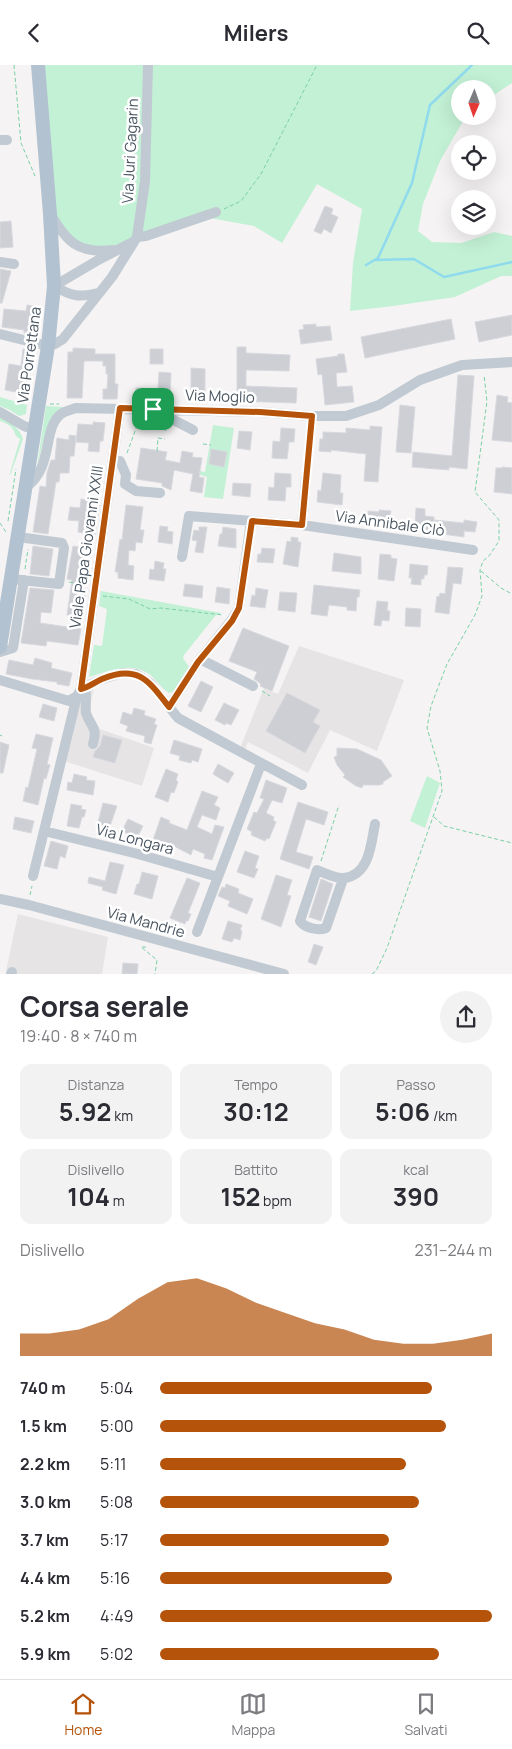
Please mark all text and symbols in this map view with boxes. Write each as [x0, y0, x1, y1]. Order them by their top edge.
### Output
text: Milers [224, 18, 288, 48]
icon: back [20, 19, 48, 47]
icon: search [464, 19, 492, 47]
north arrow [451, 80, 496, 125]
map controls [451, 80, 496, 235]
street label: Via Juri Gagarin [117, 98, 143, 204]
button: locate [451, 135, 496, 180]
button: layers [451, 190, 496, 235]
street label: Via Porrettana [12, 305, 46, 405]
street label: Via Moglio [185, 384, 255, 408]
pin [132, 388, 174, 430]
icon: arrive [139, 395, 167, 423]
street label: Viale Papa Giovanni XXIII [64, 464, 108, 630]
street label: Via Annibale Clò [334, 505, 446, 541]
street label: Via Longara [94, 819, 176, 859]
street label: Via Mandrie [105, 902, 188, 943]
text: Corsa serale [20, 987, 189, 1025]
button: share [440, 991, 492, 1043]
text: 19:40 · 8 × 740 m [20, 1025, 137, 1047]
text: Distanza [68, 1075, 124, 1094]
text: Tempo [234, 1075, 278, 1094]
text: Passo [397, 1075, 435, 1094]
text: 5.92 [59, 1094, 112, 1129]
text: 30:12 [223, 1094, 289, 1129]
text: 5:06 [375, 1094, 430, 1129]
text: km [112, 1106, 133, 1125]
text: /km [430, 1106, 457, 1125]
text: Dislivello [68, 1160, 124, 1179]
text: Battito [234, 1160, 278, 1179]
text: kcal [403, 1160, 429, 1179]
text: 104 [67, 1179, 110, 1214]
text: 152 [220, 1179, 260, 1214]
text: 390 [393, 1179, 439, 1214]
text: m [110, 1191, 125, 1210]
text: bpm [260, 1191, 292, 1210]
text: Dislivello [20, 1239, 84, 1261]
text: 231–244 m [415, 1239, 492, 1261]
text: 740 m [20, 1377, 66, 1399]
text: 5:04 [100, 1377, 133, 1399]
text: 1.5 km [20, 1415, 67, 1437]
text: 5:00 [100, 1415, 134, 1437]
text: 2.2 km [20, 1453, 70, 1475]
text: 5:11 [100, 1453, 127, 1475]
text: 3.0 km [20, 1491, 71, 1513]
text: 5:08 [100, 1491, 133, 1513]
text: 3.7 km [20, 1529, 69, 1551]
text: 5:17 [100, 1529, 128, 1551]
text: 4.4 km [20, 1567, 70, 1589]
text: 5:16 [100, 1567, 130, 1589]
text: 5.2 km [20, 1605, 70, 1627]
text: 4:49 [100, 1605, 133, 1627]
text: 5.9 km [20, 1643, 70, 1665]
text: 5:02 [100, 1643, 133, 1665]
tab: Home [65, 1690, 102, 1739]
tab: Mappa [231, 1690, 275, 1739]
tab: Salvati [404, 1690, 447, 1739]

